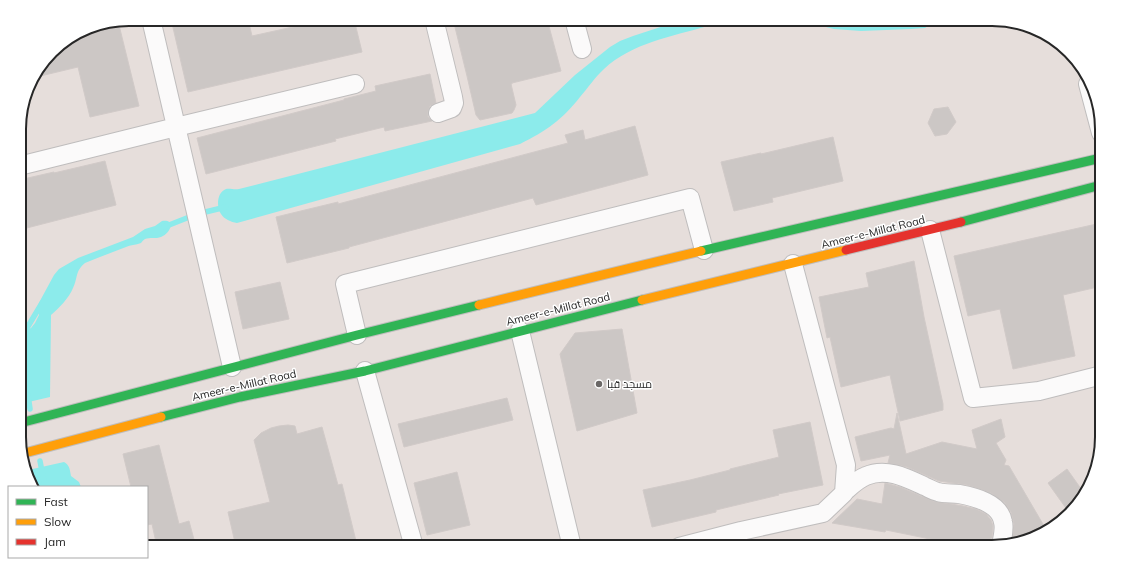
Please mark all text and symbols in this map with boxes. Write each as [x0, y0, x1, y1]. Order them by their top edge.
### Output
street label: Ameer-e-Millat Road [820, 212, 926, 252]
street label: Ameer-e-Millat Road [505, 289, 611, 329]
street label: Ameer-e-Millat Road [190, 366, 298, 404]
place label: مسجد قبا [607, 377, 652, 391]
marker: مسجد قبا [594, 379, 604, 389]
legend [8, 486, 148, 558]
text: Fast [44, 494, 68, 509]
text: Slow [44, 514, 72, 529]
text: Jam [44, 534, 66, 549]

